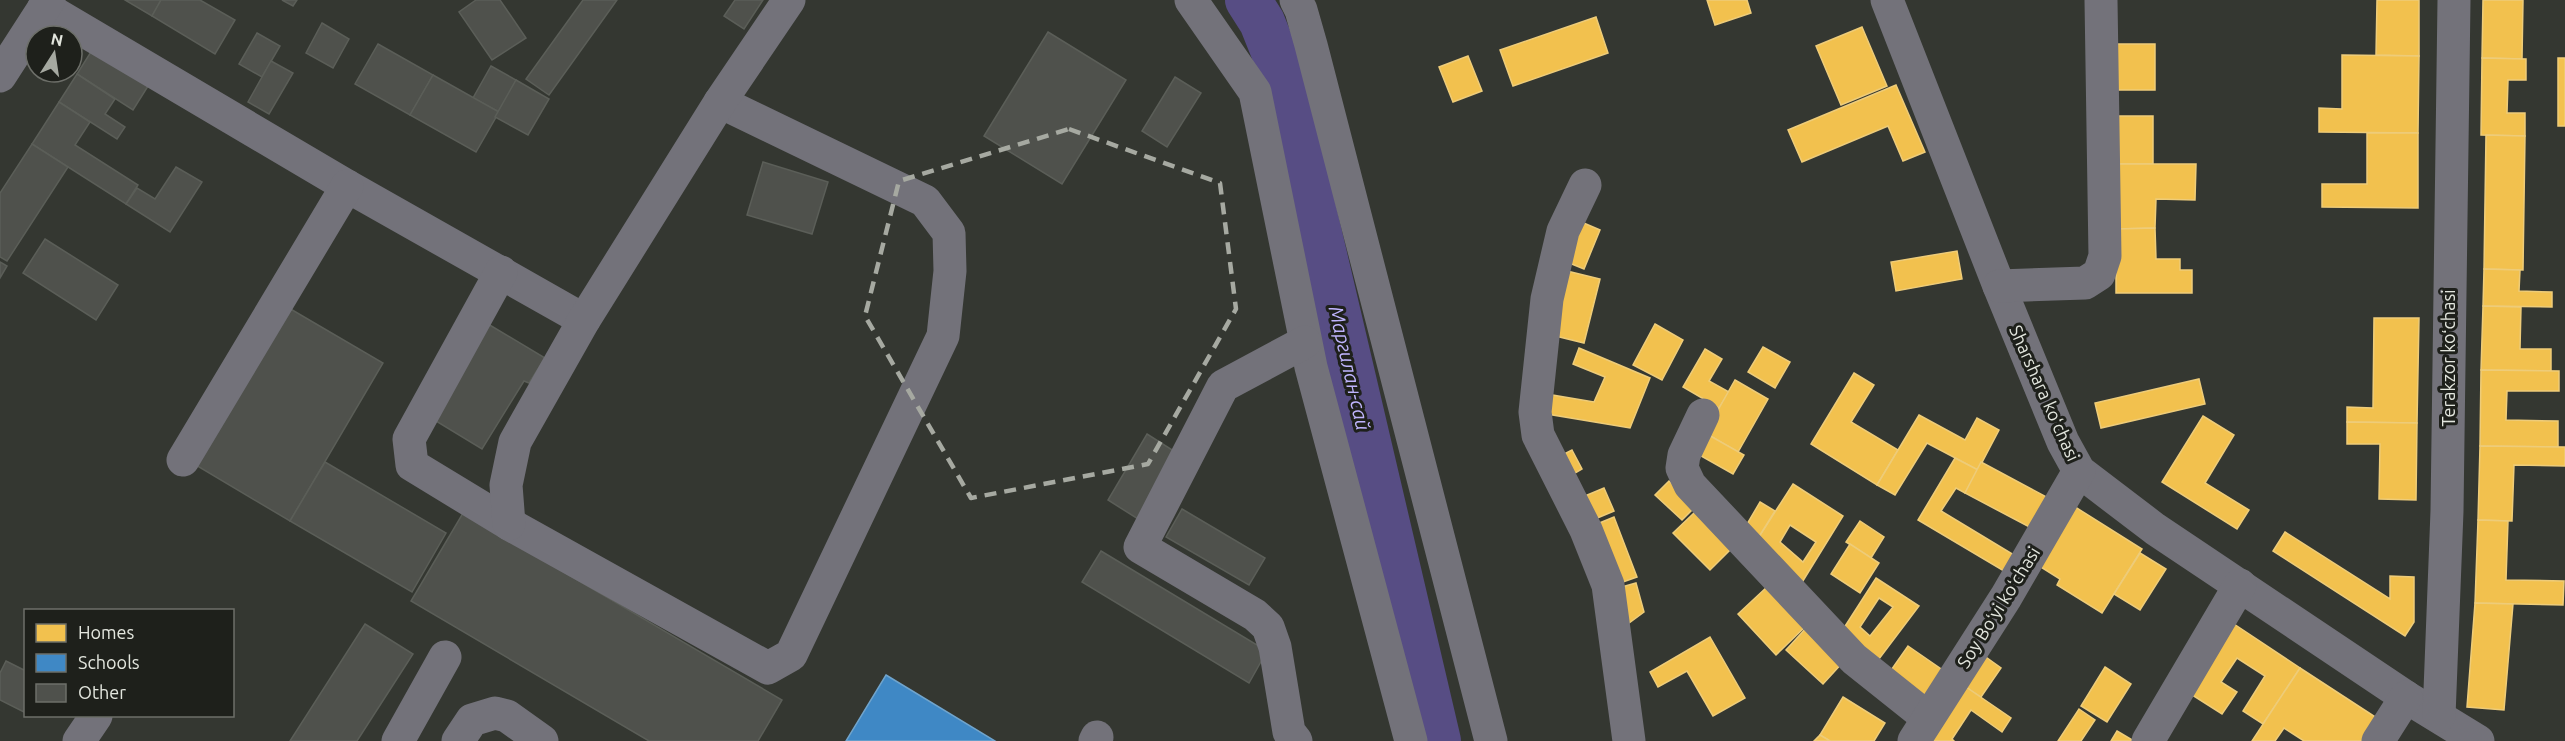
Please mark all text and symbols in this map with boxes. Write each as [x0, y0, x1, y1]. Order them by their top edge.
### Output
north arrow [24, 24, 84, 84]
text: N [49, 29, 65, 49]
street label: Terakzor koʻchasi [2438, 289, 2458, 427]
water label: Маргилан-сай [1325, 304, 1376, 433]
street label: Sharshara koʻchasi [2006, 322, 2084, 464]
street label: Soy Boʻyi koʻchasi [1953, 543, 2043, 671]
legend [24, 609, 234, 717]
text: Homes [78, 622, 135, 642]
text: Schools [78, 652, 140, 672]
text: Other [78, 682, 126, 702]

